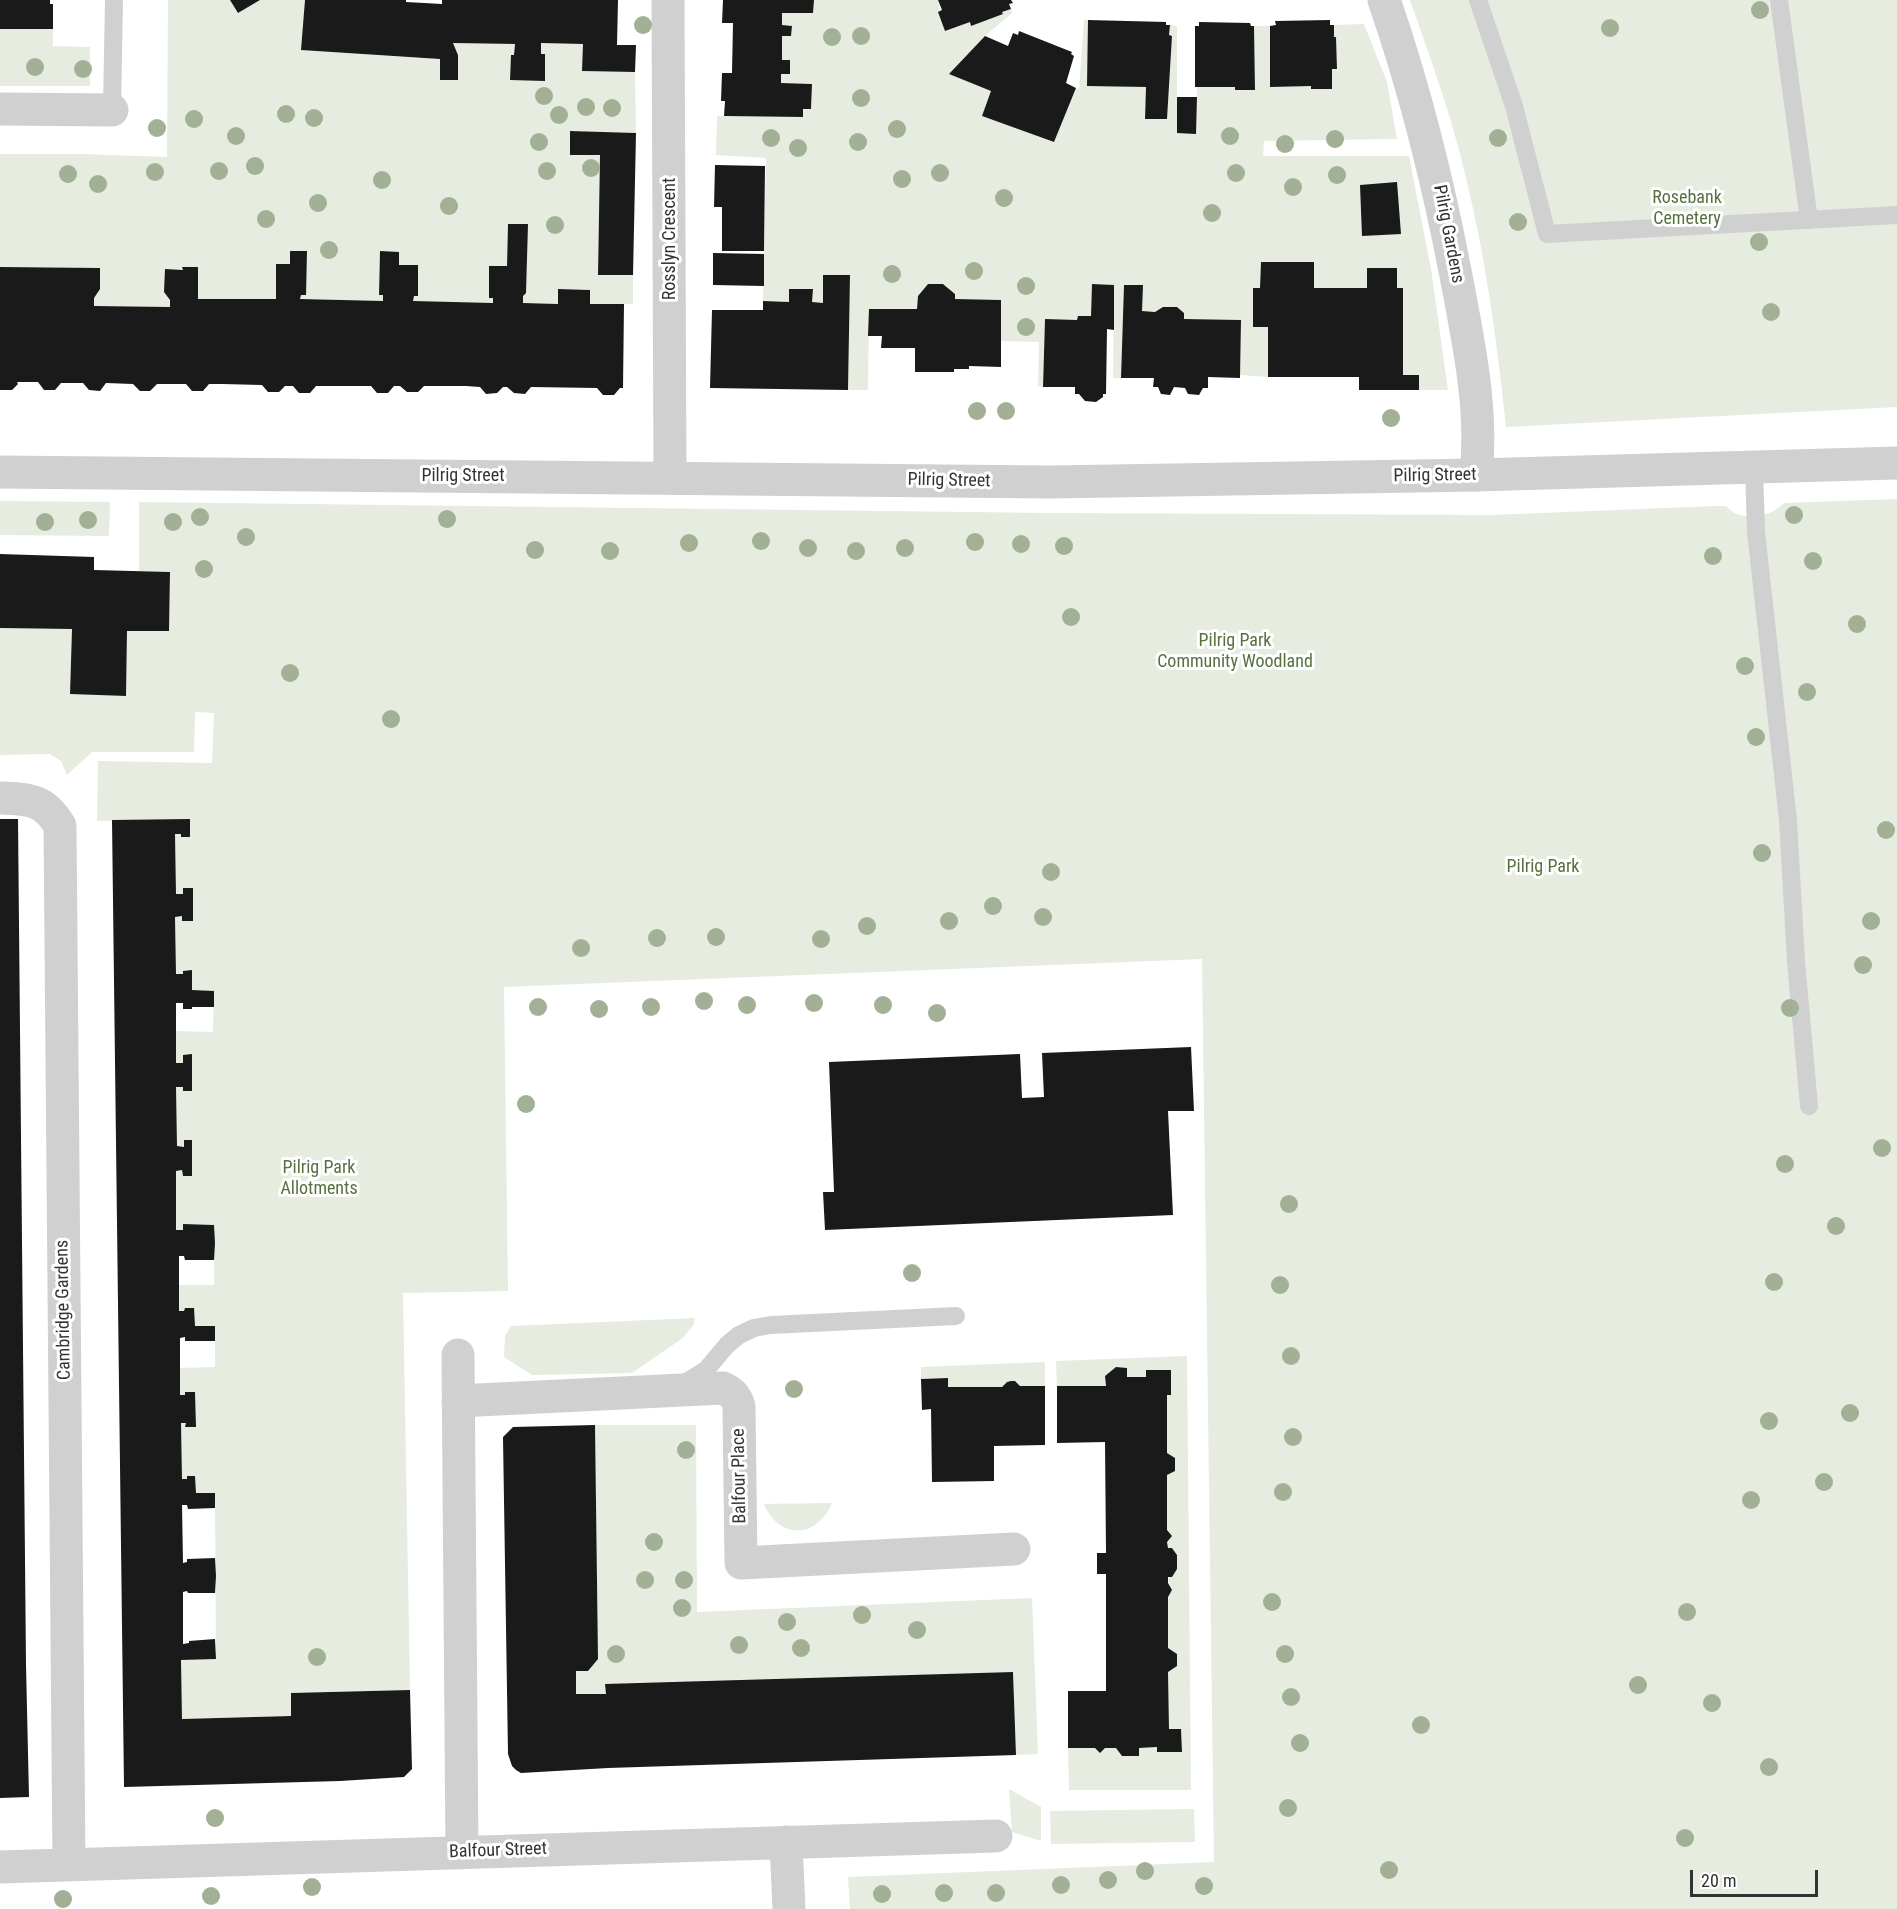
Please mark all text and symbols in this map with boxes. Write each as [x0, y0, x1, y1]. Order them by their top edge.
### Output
street label: Rosslyn Crescent [659, 178, 681, 300]
street label: Pilrig Gardens [1428, 183, 1468, 285]
park label: Rosebank Cemetery [1652, 187, 1722, 230]
street label: Pilrig Street [1393, 464, 1477, 488]
street label: Pilrig Street [421, 465, 505, 487]
street label: Pilrig Street [907, 469, 991, 493]
park label: Pilrig Park Community Woodland [1157, 630, 1313, 672]
park label: Pilrig Park [1507, 856, 1579, 878]
park label: Pilrig Park Allotments [280, 1157, 358, 1200]
street label: Cambridge Gardens [52, 1240, 76, 1380]
street label: Balfour Place [728, 1428, 752, 1524]
street label: Balfour Street [449, 1838, 547, 1864]
scale bar [1693, 1858, 1820, 1896]
text: 20 m [1701, 1870, 1736, 1891]

